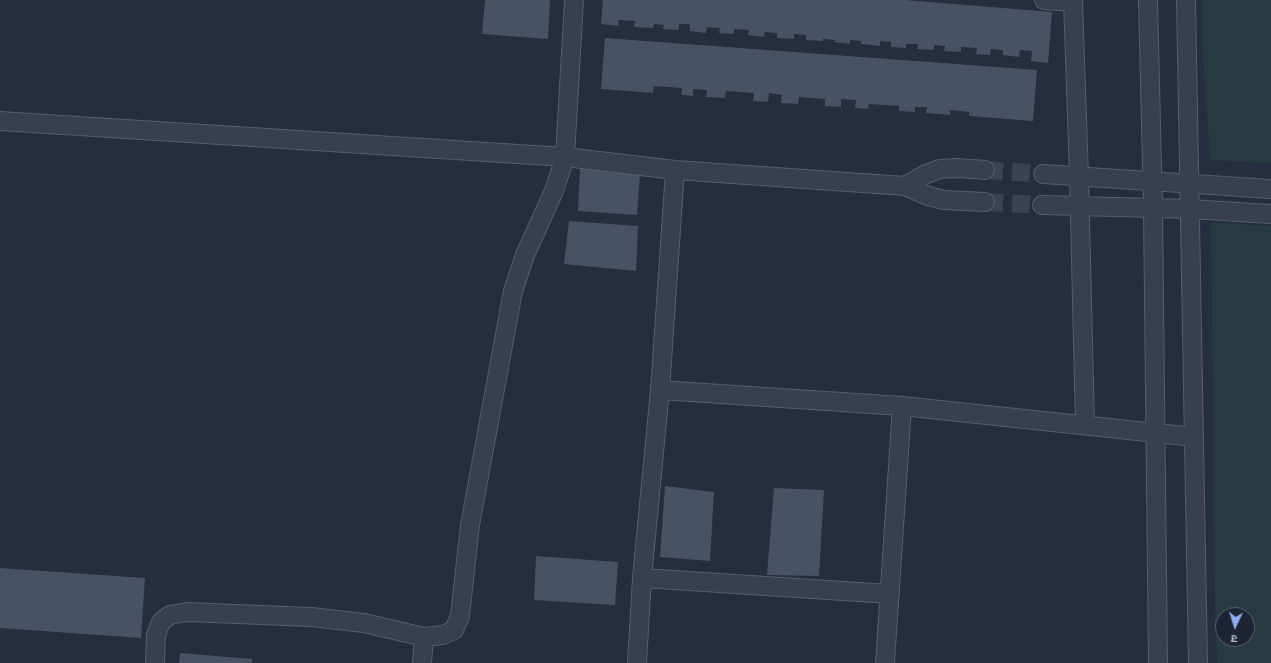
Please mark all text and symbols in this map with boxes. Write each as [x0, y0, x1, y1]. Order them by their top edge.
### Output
north arrow [1215, 607, 1255, 647]
text: उ [1231, 632, 1238, 645]

